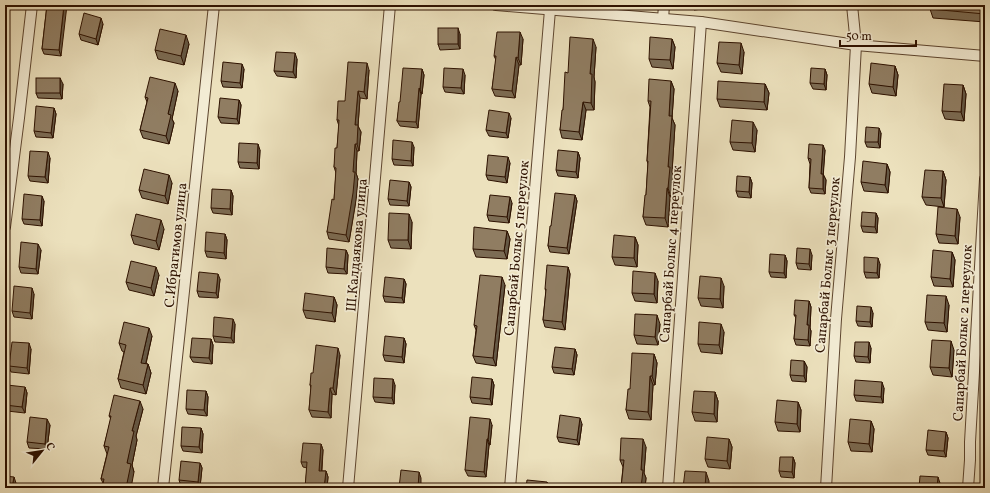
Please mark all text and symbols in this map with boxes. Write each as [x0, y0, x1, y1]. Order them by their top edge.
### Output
scale bar [840, 22, 916, 48]
text: 50 m [846, 29, 872, 45]
street label: Сапарбай Болыс 5 переулок [500, 159, 535, 336]
street label: Сапарбай Болыс 4 переулок [656, 164, 687, 343]
street label: Сапарбай Болыс 3 переулок [811, 176, 846, 354]
street label: Ш.Калдаякова улица [342, 178, 373, 313]
street label: С.Ибрагимов улица [160, 182, 193, 309]
street label: Сапарбай Болыс 2 переулок [949, 244, 978, 422]
north arrow [22, 431, 62, 471]
text: С [41, 440, 58, 454]

